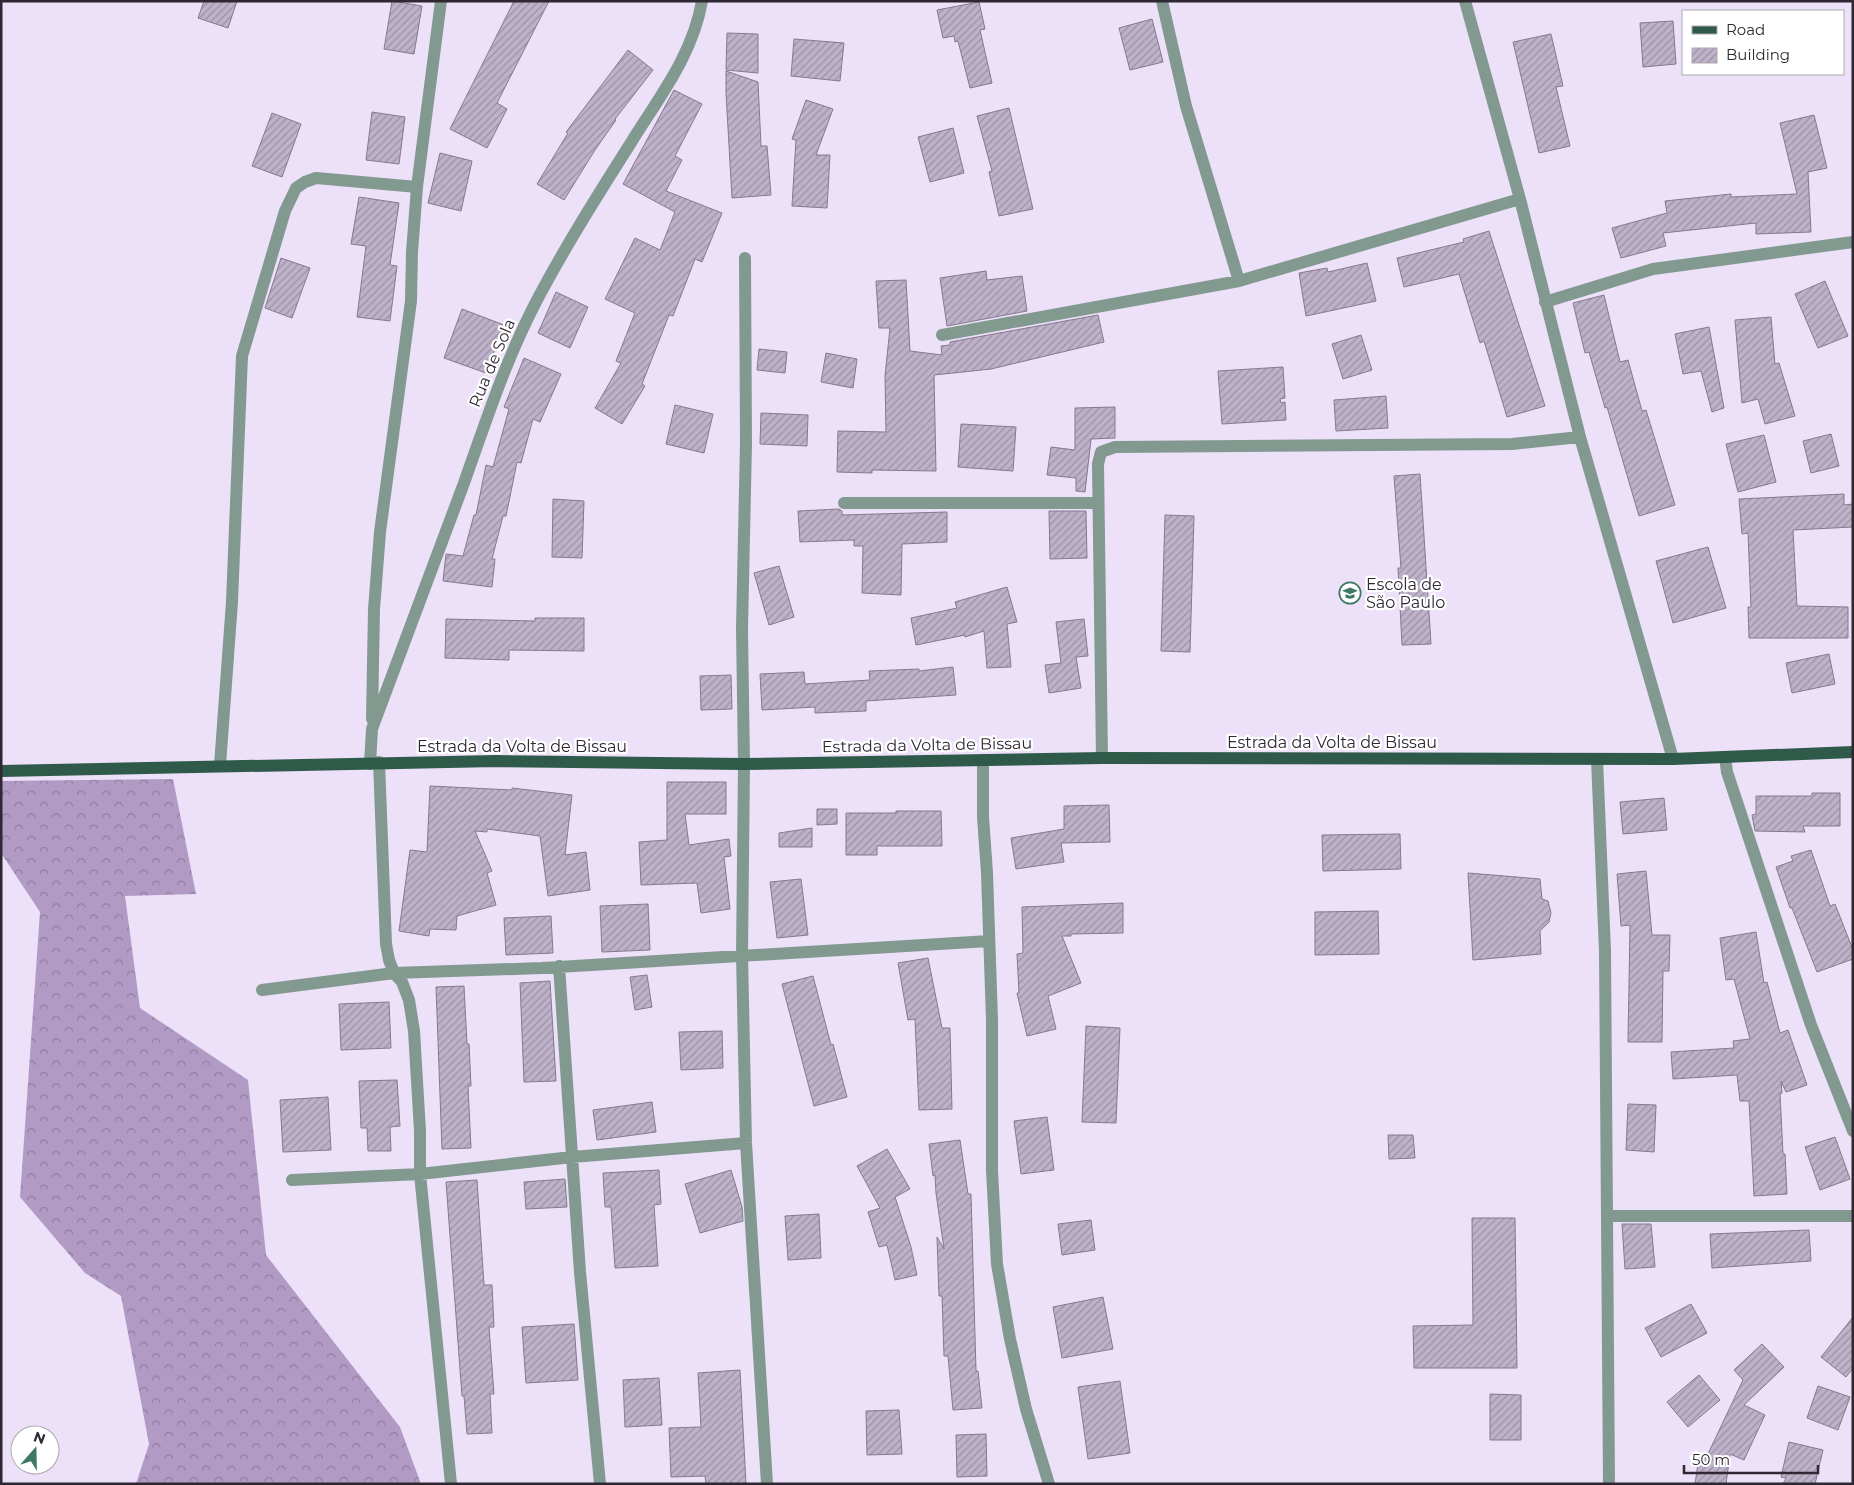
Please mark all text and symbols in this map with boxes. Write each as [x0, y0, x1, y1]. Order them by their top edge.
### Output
legend [1682, 10, 1844, 75]
text: Road [1726, 20, 1765, 39]
text: Building [1726, 45, 1790, 64]
street label: Rua de Sola [465, 316, 519, 410]
place label: Escola de São Paulo [1366, 575, 1445, 612]
school or university icon: Escola de São Paulo [1338, 581, 1362, 605]
street label: Estrada da Volta de Bissau [1227, 733, 1437, 752]
street label: Estrada da Volta de Bissau [822, 734, 1032, 756]
street label: Estrada da Volta de Bissau [417, 737, 627, 756]
north arrow [10, 1425, 60, 1475]
text: N [31, 1427, 48, 1448]
scale bar [1684, 1442, 1818, 1474]
text: 50 m [1692, 1450, 1730, 1469]

